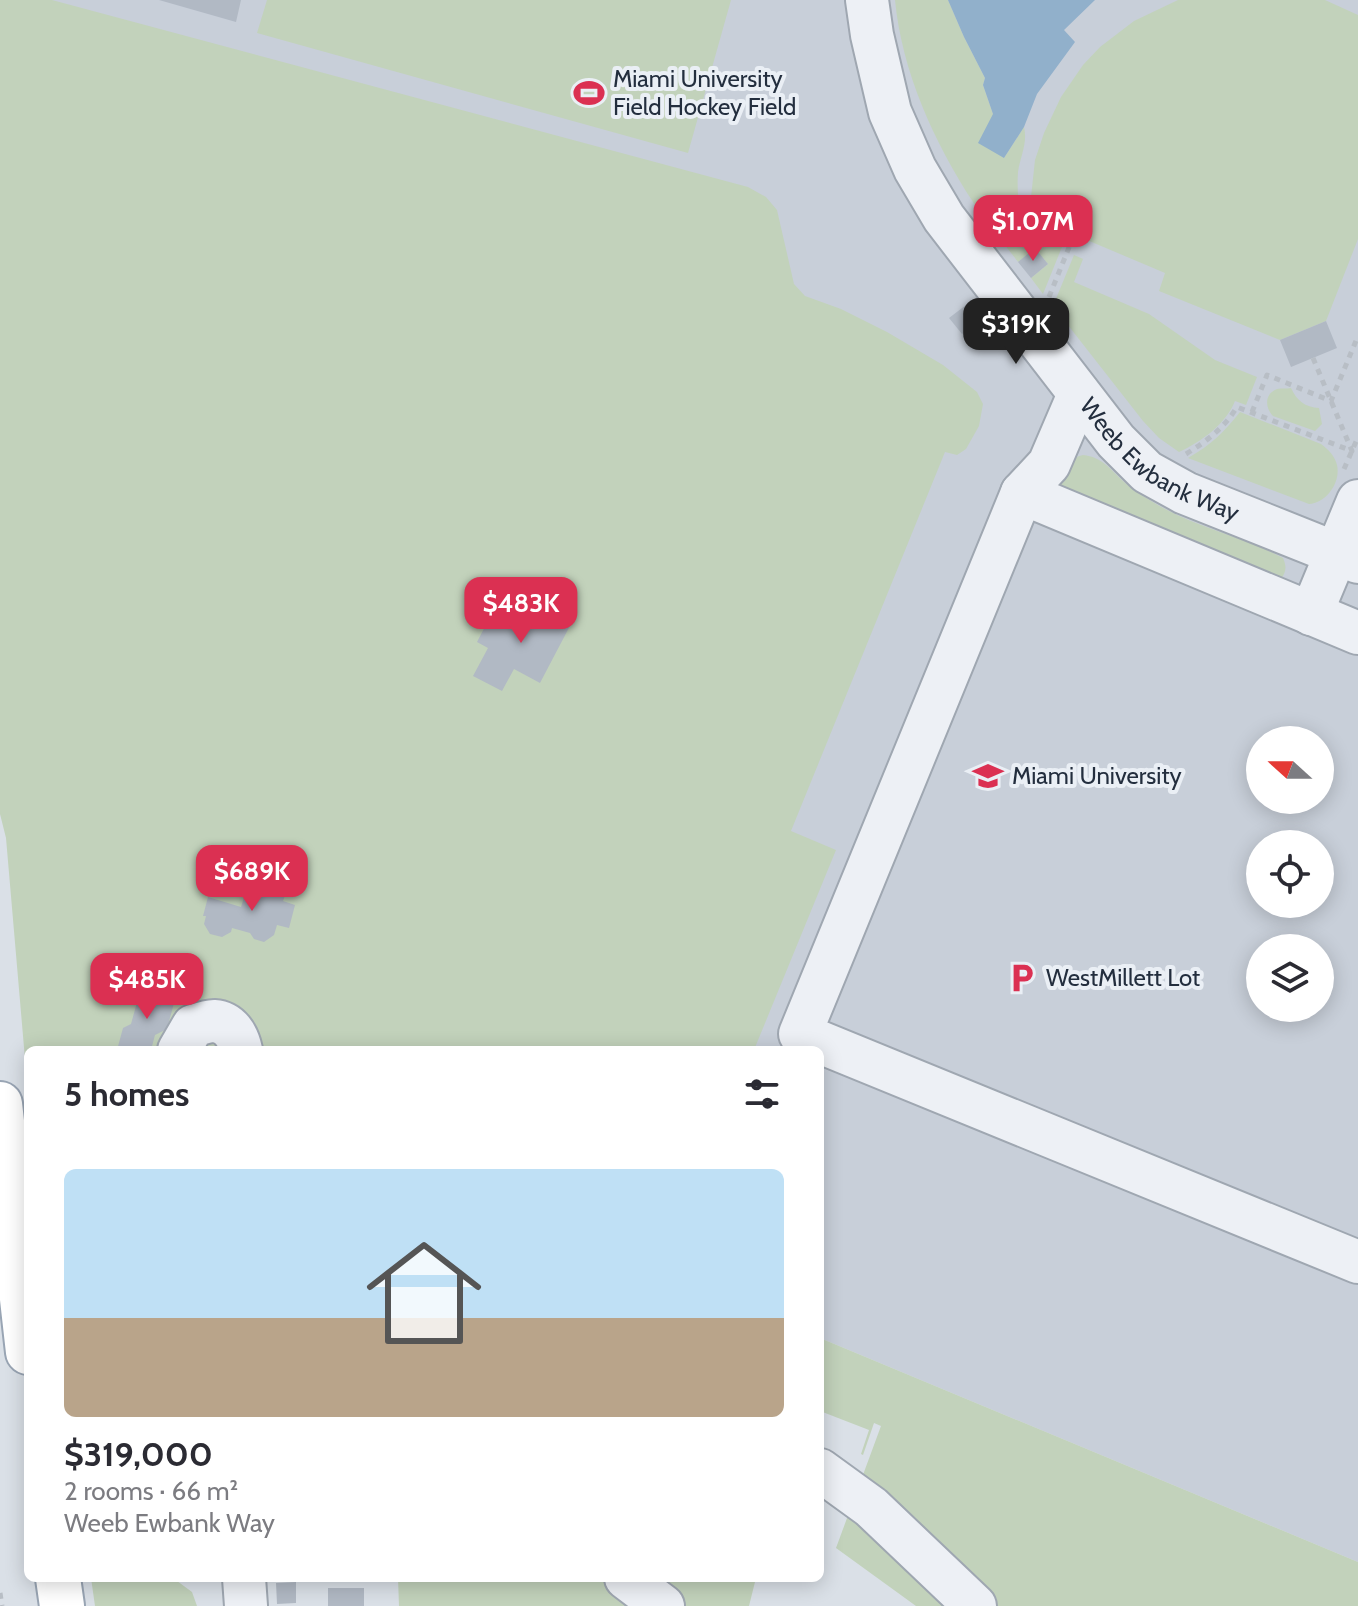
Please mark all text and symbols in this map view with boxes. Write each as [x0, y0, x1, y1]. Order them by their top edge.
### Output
place label: Miami University Field Hockey Field [613, 64, 796, 121]
sports icon: Miami University Field Hockey Field [572, 76, 606, 110]
pin: $1.07M [968, 195, 1098, 263]
text: $1.07M [992, 205, 1074, 237]
pin: $319K [960, 298, 1072, 366]
text: $319K [981, 308, 1051, 340]
street label: Weeb Ewbank Way [1074, 392, 1243, 527]
pin: $483K [465, 577, 577, 645]
text: $483K [482, 587, 560, 619]
north arrow [1246, 726, 1334, 814]
map controls [1246, 726, 1334, 1022]
school or university icon: Miami University [971, 759, 1005, 793]
place label: Miami University [1012, 761, 1182, 790]
button: locate [1246, 830, 1334, 918]
pin: $689K [196, 845, 308, 913]
text: $689K [214, 855, 290, 887]
button: layers [1246, 934, 1334, 1022]
pin: $485K [91, 953, 203, 1021]
parking icon: WestMillett Lot [1005, 961, 1039, 995]
text: $485K [108, 963, 186, 995]
place label: WestMillett Lot [1046, 963, 1200, 992]
icon: filters [740, 1072, 784, 1116]
text: 5 homes [64, 1073, 189, 1115]
icon: home [352, 1221, 496, 1365]
text: $319,000 [64, 1433, 213, 1475]
text: 2 rooms · 66 m² [64, 1475, 238, 1507]
text: Weeb Ewbank Way [64, 1507, 275, 1539]

